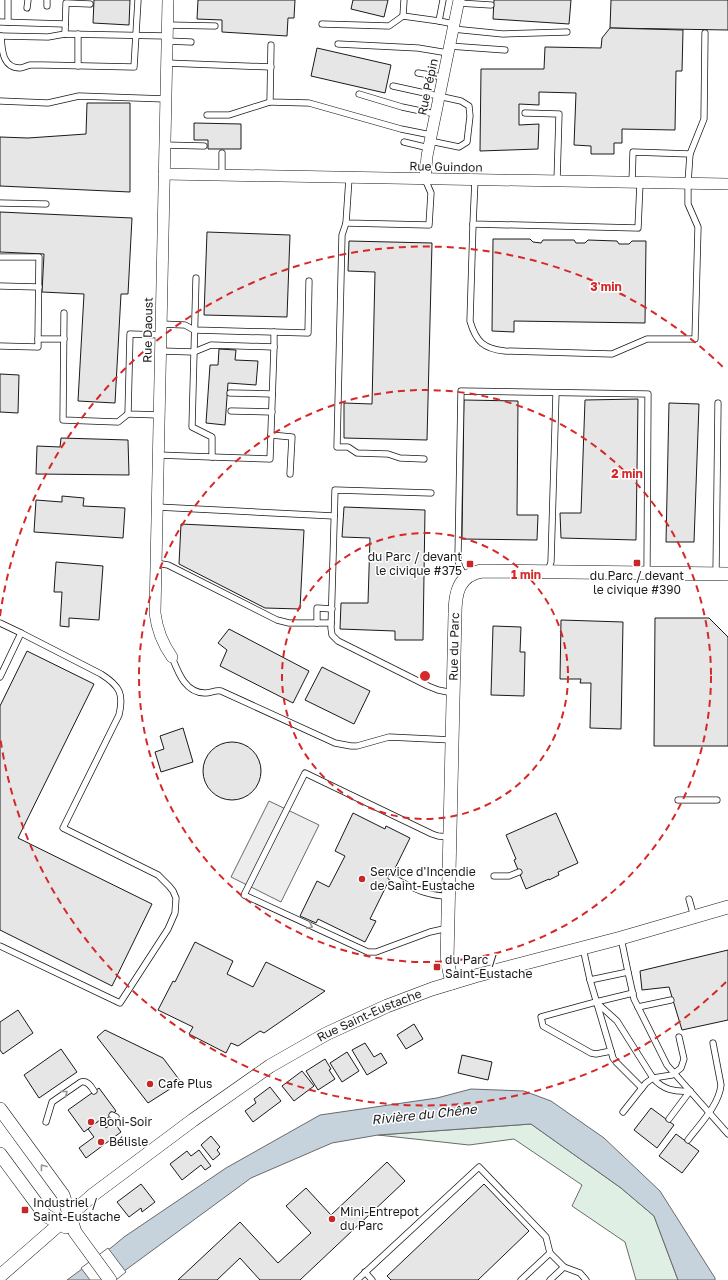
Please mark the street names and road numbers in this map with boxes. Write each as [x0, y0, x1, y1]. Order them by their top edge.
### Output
street label: Rue Pépin [414, 57, 441, 117]
street label: Rue Guindon [409, 158, 483, 175]
street label: Rue Daoust [139, 297, 156, 363]
street label: Rue du Parc [445, 612, 462, 681]
street label: Rue Saint-Eustache [314, 986, 424, 1045]

